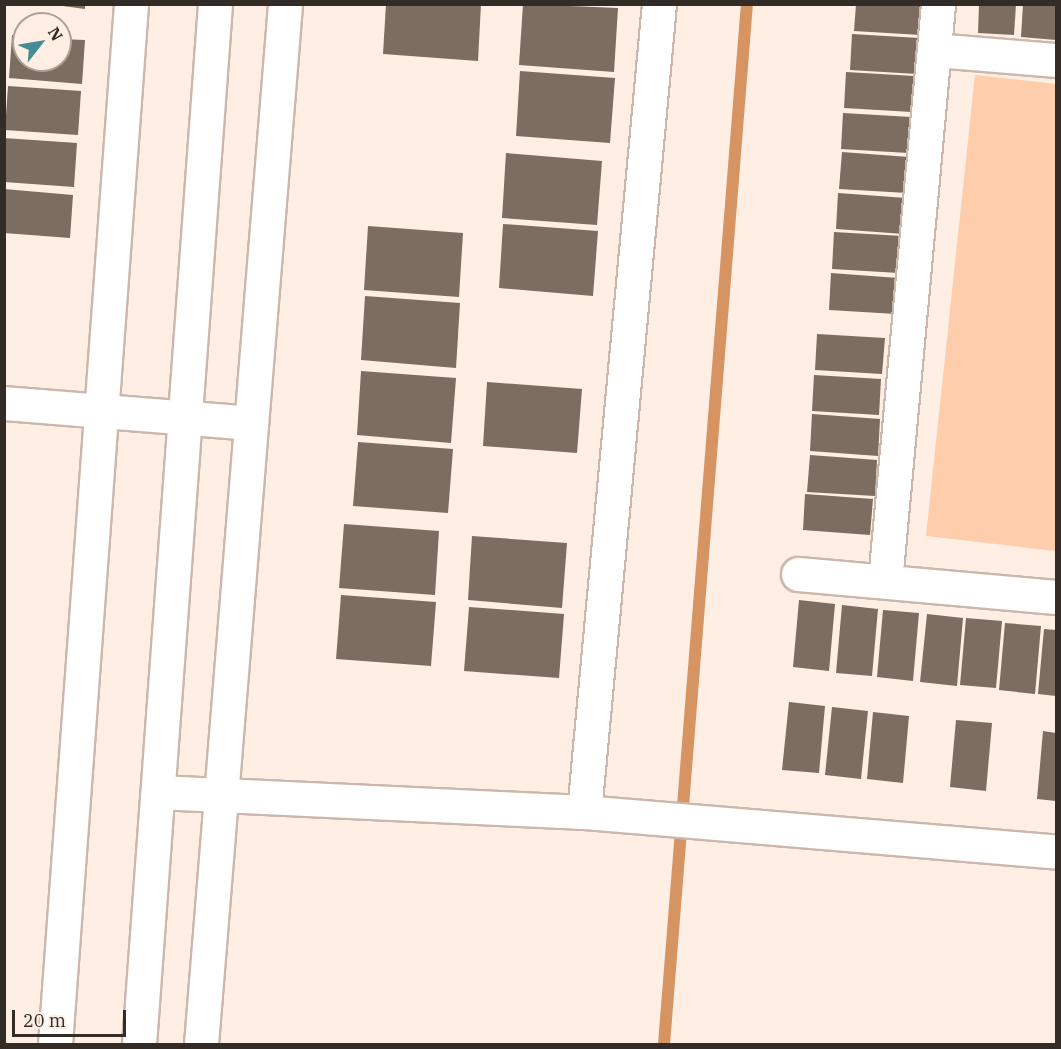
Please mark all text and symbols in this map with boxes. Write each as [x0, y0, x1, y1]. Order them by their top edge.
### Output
north arrow [12, 12, 72, 72]
text: N [44, 23, 68, 44]
scale bar [15, 998, 129, 1036]
text: 20 m [23, 1009, 66, 1032]

